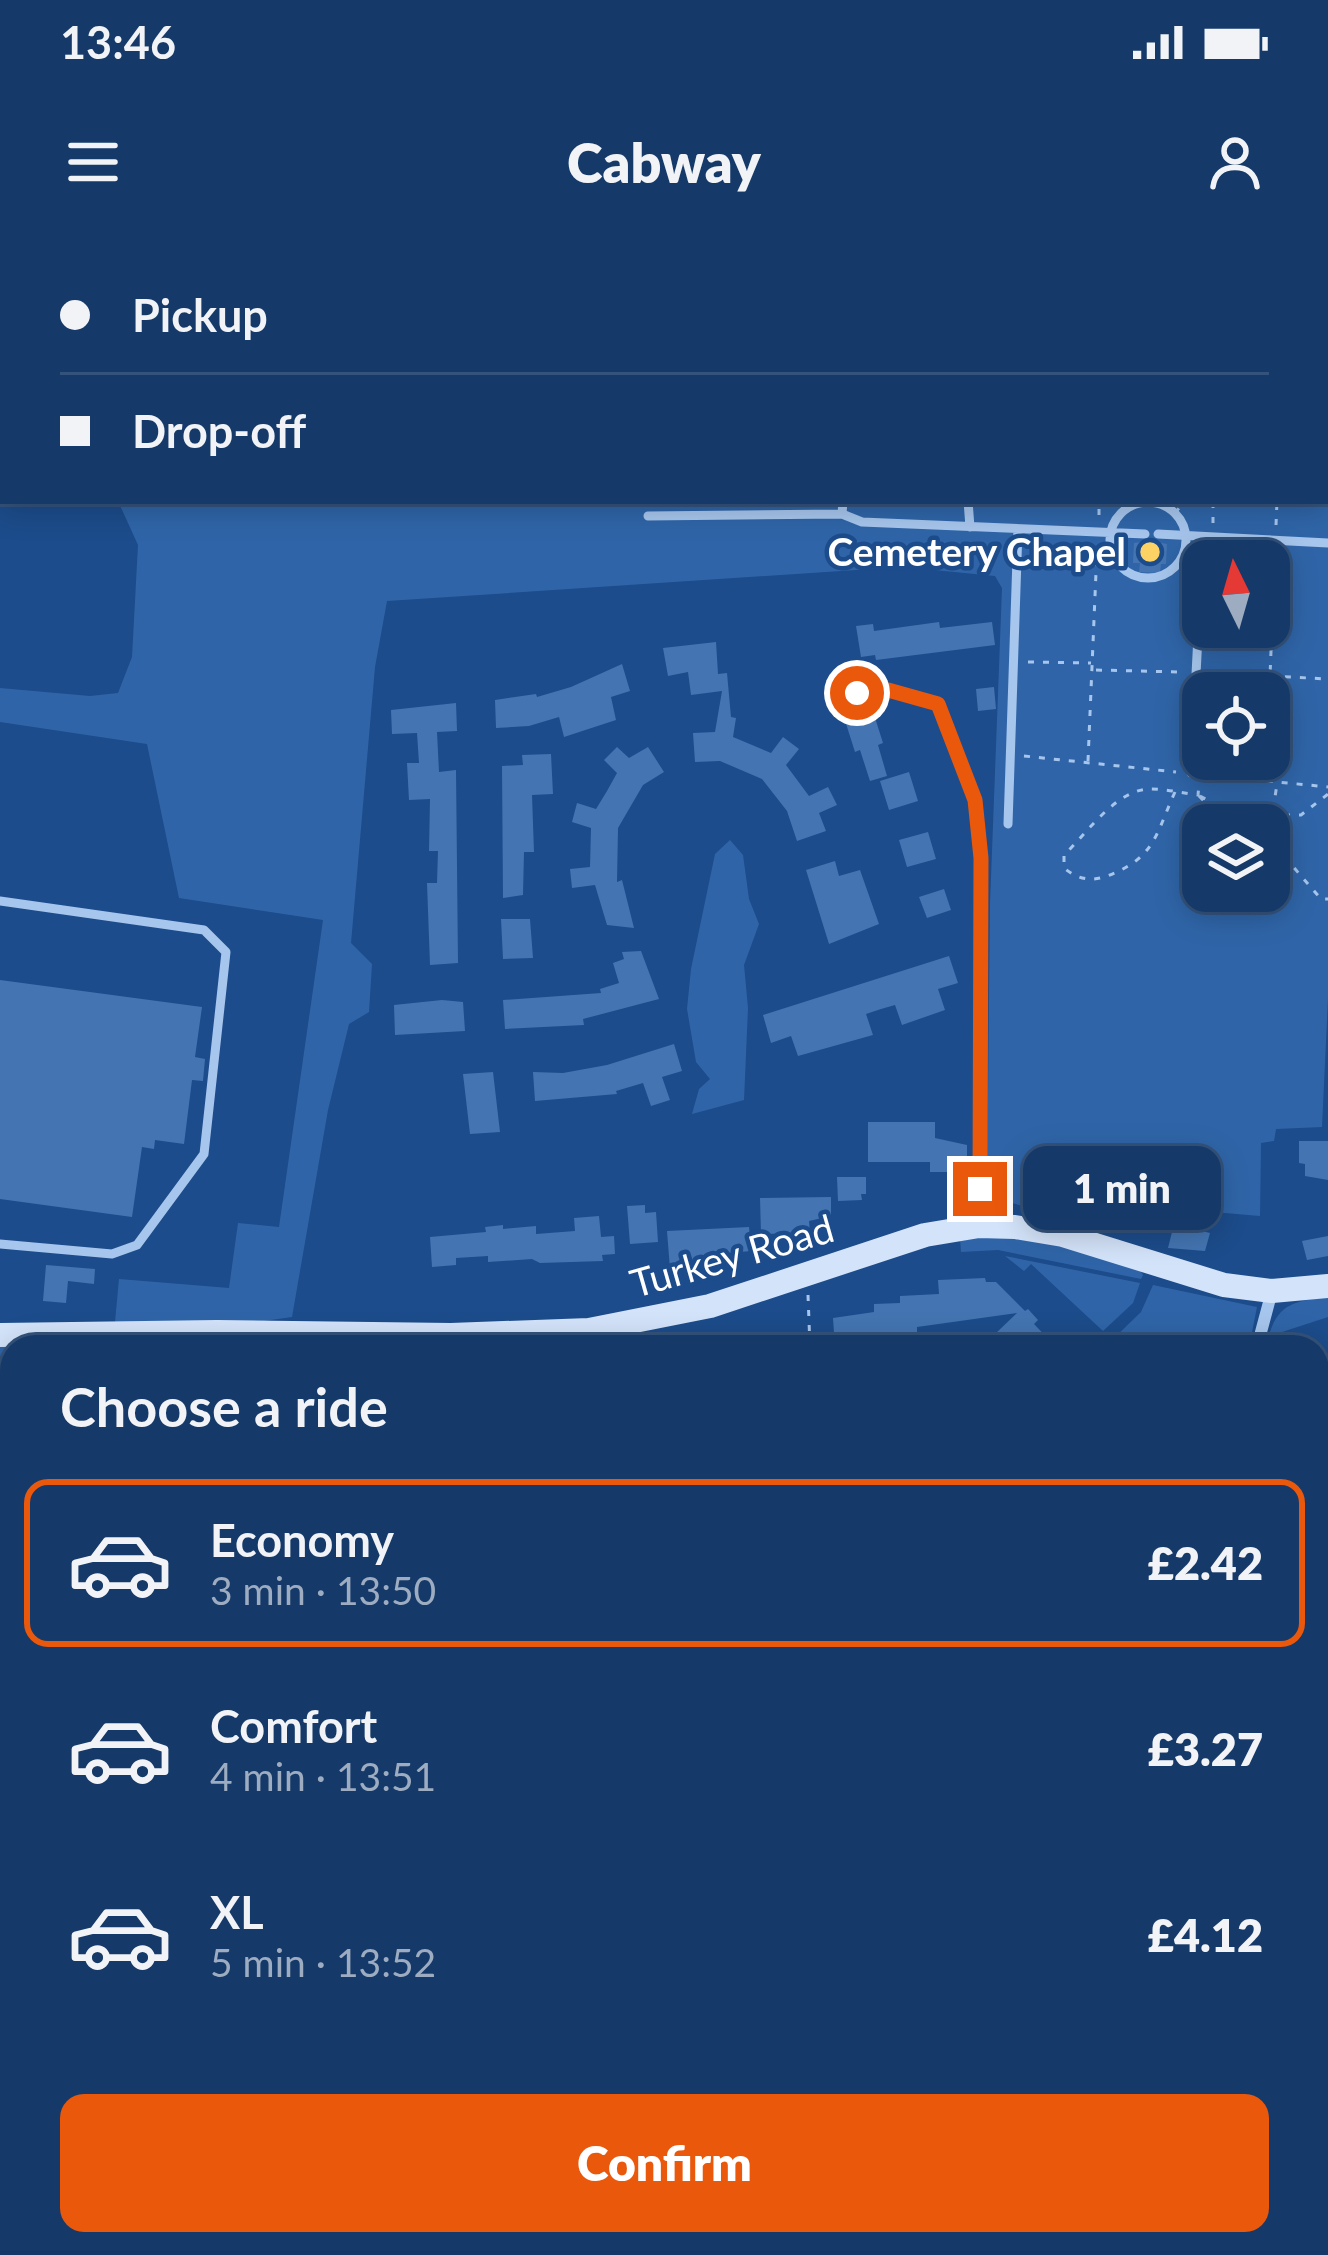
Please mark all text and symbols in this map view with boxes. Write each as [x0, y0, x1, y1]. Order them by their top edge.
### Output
text: 13:46 [60, 15, 176, 69]
icon: menu [60, 129, 126, 195]
icon: person [1202, 129, 1268, 195]
text: Cabway [567, 130, 761, 195]
text: Pickup [132, 288, 268, 342]
text: Drop-off [132, 404, 306, 458]
place label: Cemetery Chapel [827, 528, 1126, 574]
marker: Cemetery Chapel [1137, 539, 1163, 565]
north arrow [1182, 540, 1290, 648]
map controls [1182, 540, 1290, 912]
route start [830, 666, 884, 720]
button: locate [1182, 672, 1290, 780]
button: layers [1182, 804, 1290, 912]
callout: 1 min [1022, 1147, 1220, 1231]
route end [953, 1162, 1007, 1216]
text: 1 min [1073, 1165, 1171, 1211]
street label: Turkey Road [625, 1204, 839, 1306]
text: Choose a ride [60, 1374, 388, 1439]
icon: car [66, 1509, 174, 1617]
text: Economy [210, 1513, 394, 1567]
text: £2.42 [1148, 1536, 1263, 1590]
text: 3 min · 13:50 [210, 1567, 436, 1613]
icon: car [66, 1695, 174, 1803]
text: Comfort [210, 1699, 377, 1753]
text: £3.27 [1148, 1722, 1263, 1776]
text: 4 min · 13:51 [210, 1753, 436, 1799]
icon: car [66, 1881, 174, 1989]
text: XL [210, 1885, 264, 1939]
text: £4.12 [1148, 1908, 1263, 1962]
text: 5 min · 13:52 [210, 1939, 436, 1985]
button: Confirm [60, 2094, 1269, 2232]

